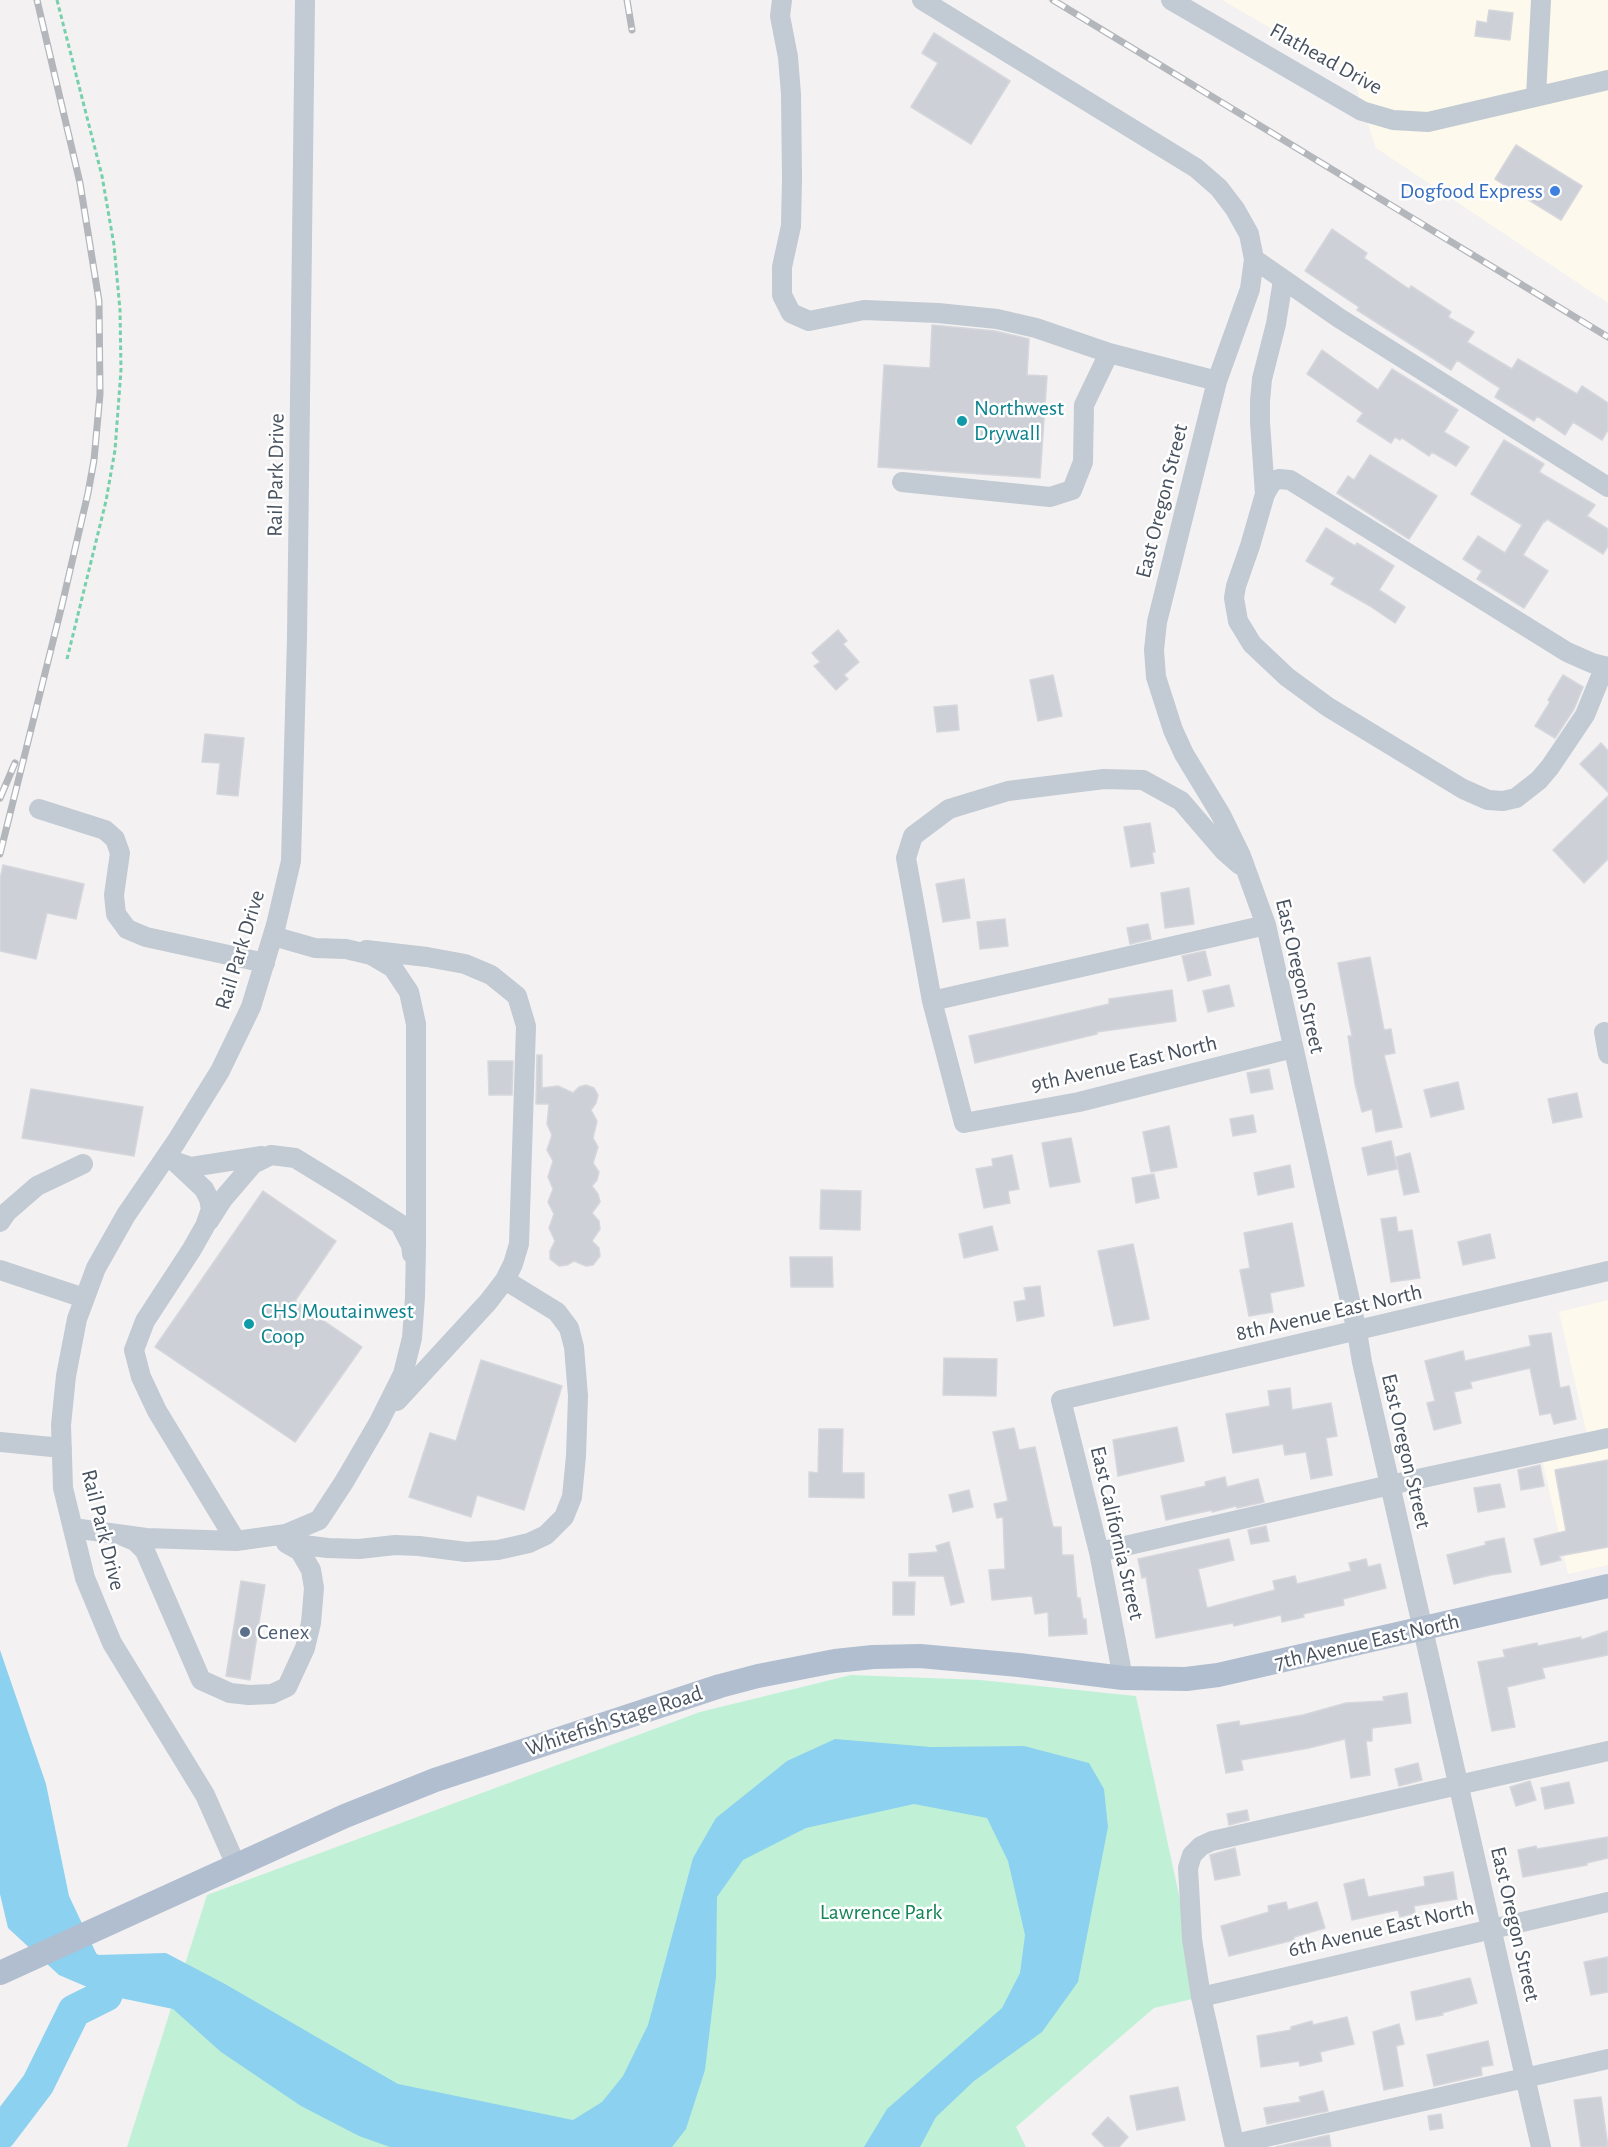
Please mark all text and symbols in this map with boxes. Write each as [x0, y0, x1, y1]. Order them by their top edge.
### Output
street label: Flathead Drive [1265, 17, 1387, 101]
place label: Dogfood Express [1400, 178, 1543, 204]
marker: Dogfood Express [1548, 184, 1562, 198]
place label: Northwest Drywall [974, 395, 1064, 446]
street label: Rail Park Drive [262, 413, 290, 537]
marker: Northwest Drywall [955, 414, 969, 428]
street label: East Oregon Street [1130, 421, 1194, 581]
street label: Rail Park Drive [209, 887, 271, 1013]
street label: East Oregon Street [1269, 896, 1331, 1056]
street label: 9th Avenue East North [1028, 1030, 1220, 1098]
street label: 8th Avenue East North [1233, 1279, 1425, 1347]
place label: CHS Moutainwest Coop [261, 1298, 414, 1350]
marker: CHS Moutainwest Coop [242, 1317, 256, 1331]
street label: East Oregon Street [1375, 1371, 1437, 1531]
street label: East California Street [1084, 1443, 1150, 1623]
street label: Rail Park Drive [75, 1467, 131, 1593]
street label: 7th Avenue East North [1272, 1608, 1462, 1676]
place label: Cenex [257, 1619, 309, 1645]
marker: Cenex [238, 1625, 252, 1639]
street label: Whitefish Stage Road [522, 1680, 706, 1762]
street label: East Oregon Street [1484, 1844, 1546, 2004]
street label: 6th Avenue East North [1285, 1895, 1477, 1963]
park label: Lawrence Park [820, 1899, 942, 1925]

